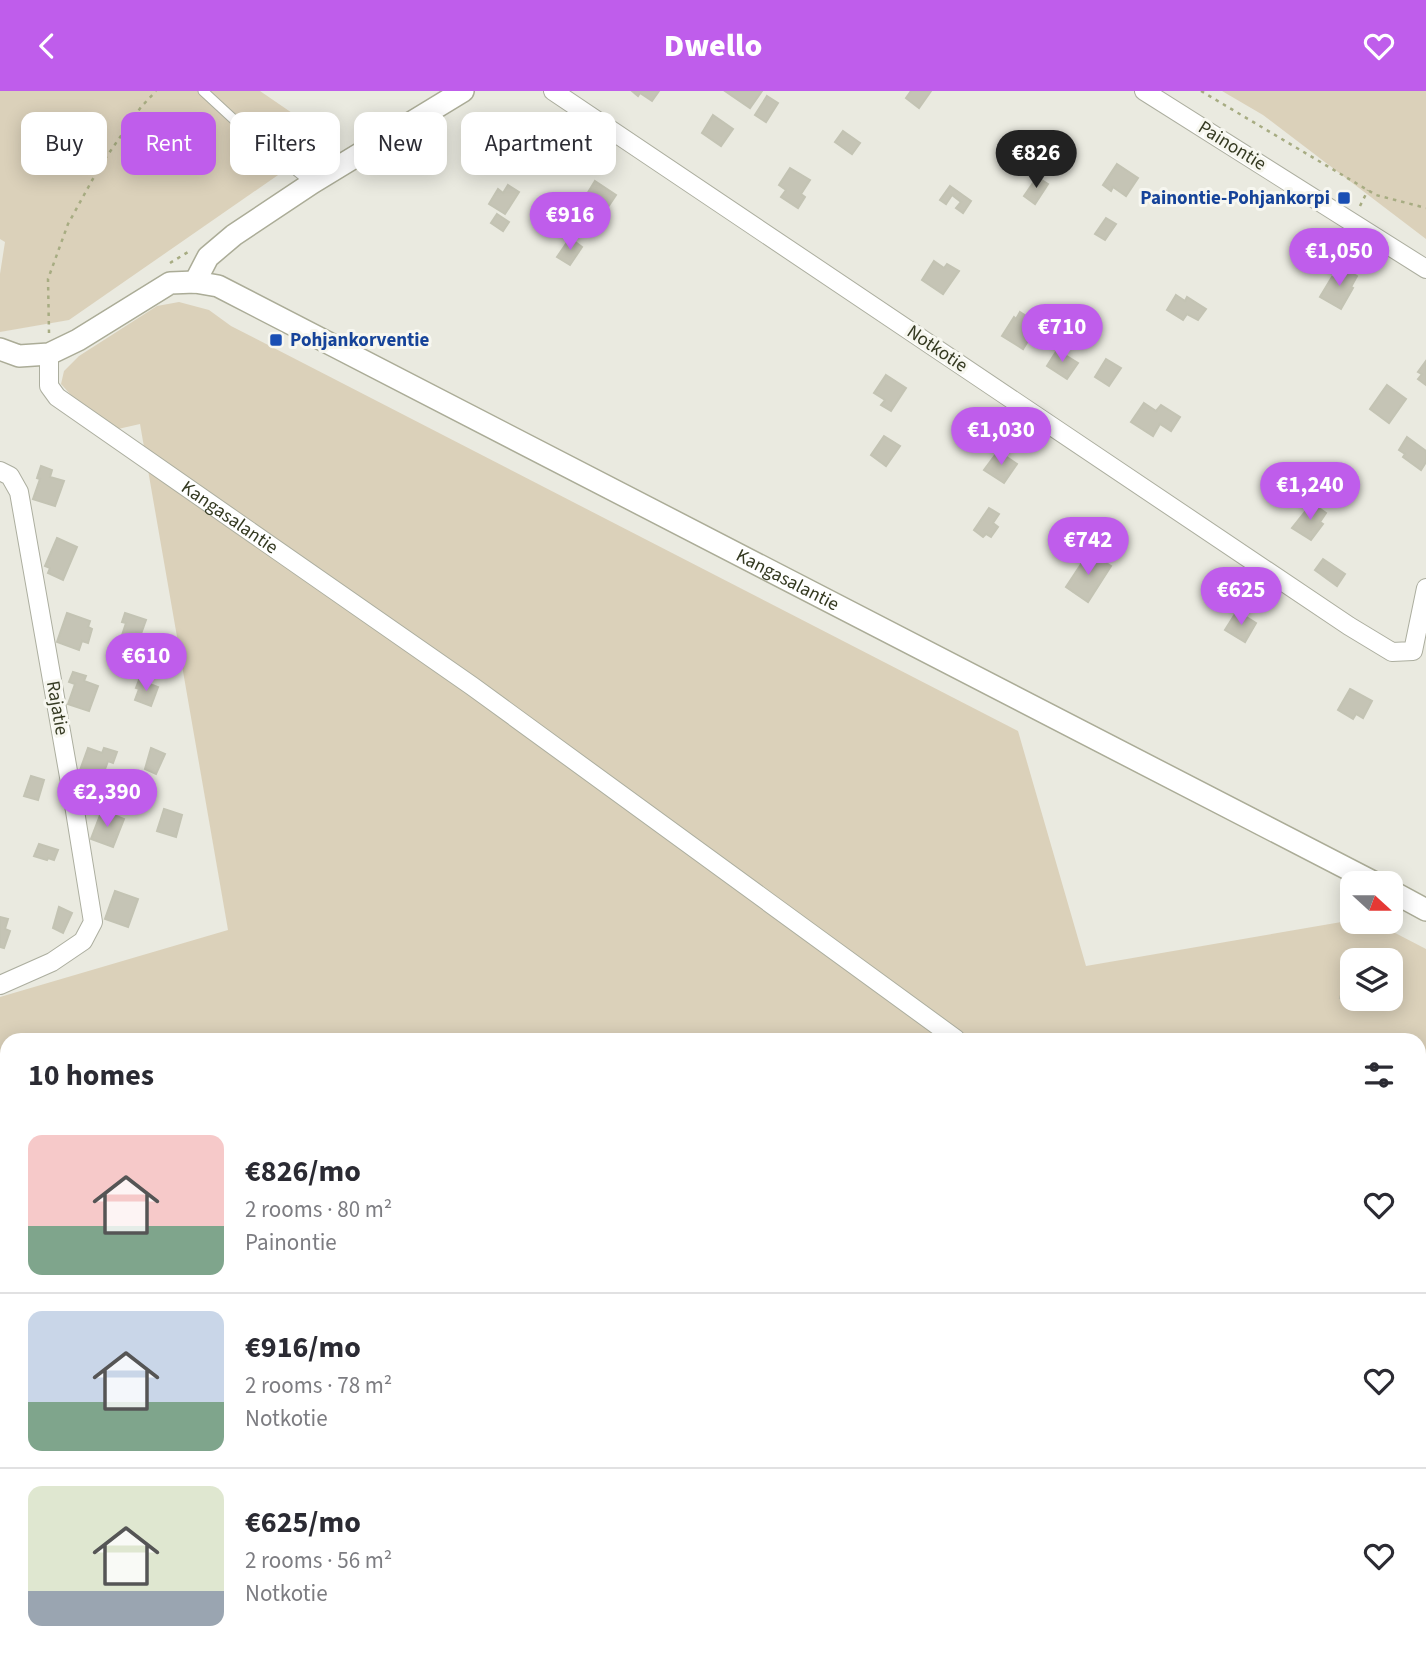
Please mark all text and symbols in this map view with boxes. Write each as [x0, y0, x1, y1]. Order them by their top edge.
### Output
text: Dwello [664, 23, 762, 69]
icon: back [28, 27, 66, 65]
icon: heart [1360, 27, 1398, 65]
chip: Buy [21, 112, 107, 175]
chip: Rent [121, 112, 216, 175]
chip: Filters [230, 112, 340, 175]
chip: New [354, 112, 447, 175]
chip: Apartment [461, 112, 616, 175]
street label: Painontie [1193, 114, 1271, 178]
pin: €826 [995, 131, 1077, 190]
text: €826 [1012, 136, 1060, 169]
place label: Painontie-Pohjankorpi [1140, 185, 1330, 212]
marker: Painontie-Pohjankorpi [1336, 190, 1352, 206]
pin: €916 [529, 193, 611, 252]
text: €916 [546, 198, 594, 231]
pin: €1,050 [1282, 229, 1396, 288]
text: €1,050 [1305, 234, 1373, 267]
pin: €710 [1021, 305, 1103, 364]
text: €710 [1038, 310, 1086, 343]
street label: Notkotie [901, 319, 973, 379]
place label: Pohjankorventie [290, 327, 430, 354]
marker: Pohjankorventie [268, 332, 284, 348]
pin: €1,030 [944, 407, 1058, 467]
text: €1,030 [967, 413, 1035, 446]
pin: €1,240 [1253, 463, 1367, 522]
text: €1,240 [1276, 468, 1344, 501]
street label: Kangasalantie [176, 474, 284, 561]
pin: €742 [1047, 517, 1129, 577]
text: €742 [1064, 523, 1112, 556]
street label: Kangasalantie [731, 542, 844, 618]
pin: €625 [1200, 567, 1282, 627]
text: €625 [1217, 573, 1265, 606]
pin: €610 [105, 633, 187, 693]
text: €610 [122, 639, 170, 672]
street label: Rajatie [39, 679, 75, 737]
pin: €2,390 [50, 769, 164, 829]
text: €2,390 [73, 775, 141, 808]
north arrow [1340, 871, 1404, 935]
map controls [1340, 871, 1403, 1011]
button: layers [1340, 948, 1403, 1011]
text: 10 homes [28, 1054, 154, 1097]
icon: filters [1360, 1056, 1398, 1094]
text: €826/mo [245, 1150, 361, 1193]
icon: home [84, 1163, 168, 1247]
icon: heart [1360, 1186, 1398, 1224]
text: 2 rooms · 80 m² [245, 1193, 392, 1226]
text: Painontie [245, 1226, 337, 1259]
text: €916/mo [245, 1326, 361, 1369]
icon: home [84, 1339, 168, 1423]
icon: heart [1360, 1362, 1398, 1400]
text: 2 rooms · 78 m² [245, 1369, 392, 1402]
text: Notkotie [245, 1402, 328, 1435]
text: €625/mo [245, 1501, 361, 1544]
icon: home [84, 1514, 168, 1598]
icon: heart [1360, 1537, 1398, 1575]
text: 2 rooms · 56 m² [245, 1544, 392, 1577]
text: Notkotie [245, 1577, 328, 1610]

